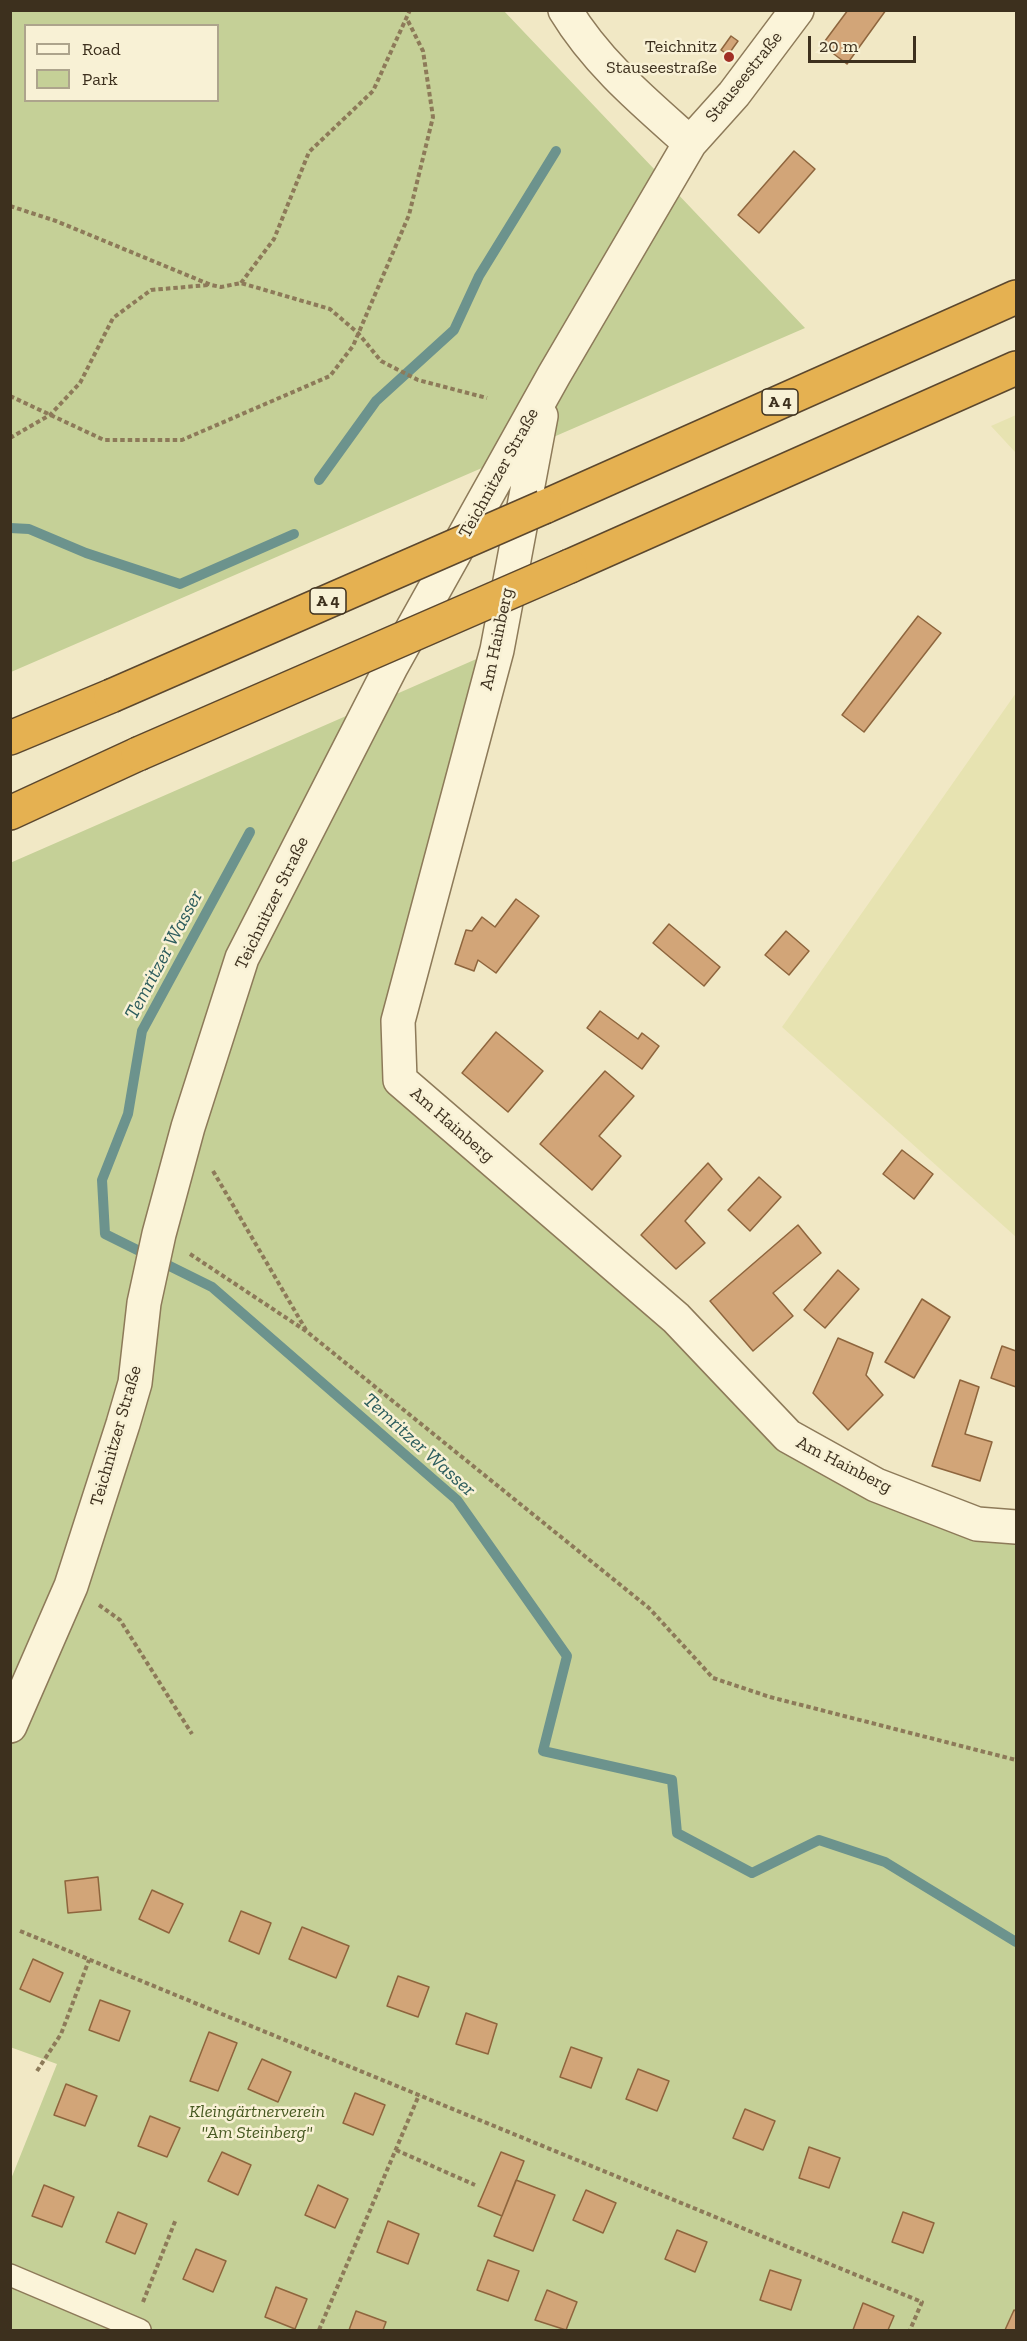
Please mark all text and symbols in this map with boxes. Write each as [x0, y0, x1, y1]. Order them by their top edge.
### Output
legend [24, 24, 219, 102]
scale bar [811, 24, 919, 62]
street label: Stauseestraße [701, 27, 787, 127]
text: 20 m [819, 35, 858, 57]
place label: Teichnitz Stauseestraße [606, 36, 717, 78]
text: Road [82, 38, 121, 60]
marker: Teichnitz Stauseestraße [722, 50, 736, 64]
text: Park [82, 68, 118, 90]
road number: A 4 [762, 389, 798, 415]
street label: Teichnitzer Straße [454, 404, 544, 542]
street label: Am Hainberg [476, 586, 518, 692]
road number: A 4 [310, 588, 346, 614]
street label: Teichnitzer Straße [230, 833, 314, 973]
water label: Temritzer Wasser [120, 886, 208, 1024]
street label: Am Hainberg [406, 1083, 498, 1167]
street label: Teichnitzer Straße [86, 1363, 146, 1509]
water label: Temritzer Wasser [358, 1388, 480, 1502]
street label: Am Hainberg [793, 1432, 895, 1498]
park label: Kleingärtnerverein "Am Steinberg" [189, 2101, 325, 2144]

